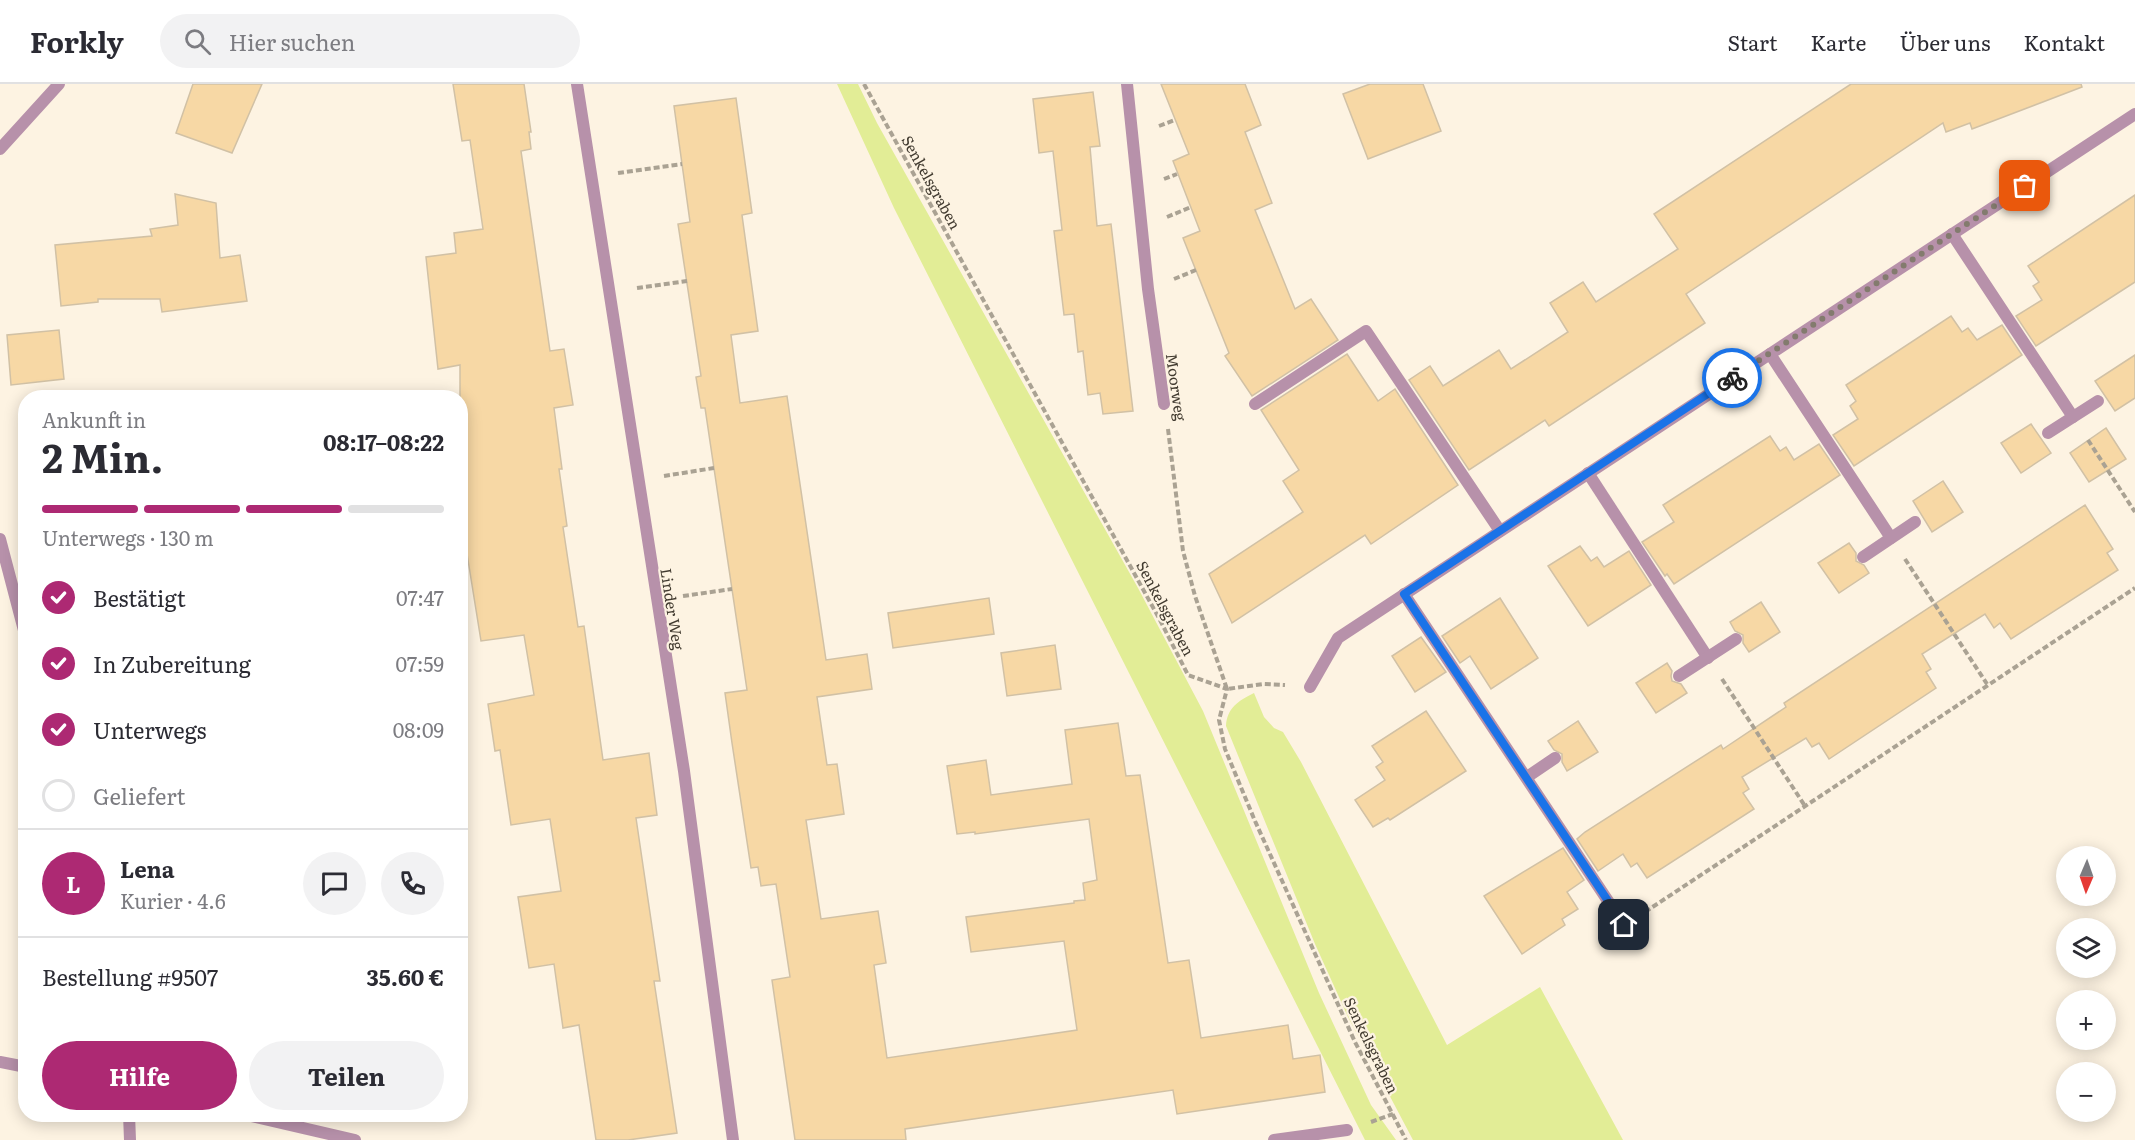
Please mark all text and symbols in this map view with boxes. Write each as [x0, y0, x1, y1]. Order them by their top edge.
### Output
search box [160, 14, 580, 68]
text: Forkly [30, 20, 124, 62]
icon: search [181, 25, 214, 58]
text: Hier suchen [229, 25, 355, 58]
text: Start [1727, 26, 1778, 57]
text: Karte [1811, 26, 1866, 57]
text: Über uns [1899, 26, 1990, 57]
text: Kontakt [2023, 26, 2105, 57]
street label: Senkelsgraben [897, 131, 967, 233]
pin [1999, 160, 2050, 211]
icon: bag [2008, 169, 2041, 202]
courier [1702, 348, 1762, 408]
street label: Moorweg [1161, 352, 1193, 423]
icon: bike [1716, 362, 1749, 395]
text: Ankunft in [42, 404, 146, 434]
text: 08:17–08:22 [323, 425, 444, 458]
text: 2 Min. [42, 427, 163, 485]
text: Unterwegs · 130 m [42, 522, 214, 552]
street label: Senkelsgraben [1131, 556, 1201, 660]
street label: Linder Weg [655, 567, 691, 652]
icon: check [42, 581, 75, 614]
text: Bestätigt [93, 581, 186, 614]
text: 07:47 [396, 582, 444, 612]
icon: check [42, 647, 75, 680]
text: In Zubereitung [93, 647, 251, 680]
text: 07:59 [395, 648, 444, 678]
icon: check [42, 713, 75, 746]
text: Unterwegs [93, 713, 206, 746]
text: 08:09 [393, 714, 444, 744]
text: Geliefert [93, 779, 186, 812]
north arrow [2056, 846, 2116, 906]
map controls [2056, 846, 2116, 1122]
text: Lena [120, 852, 175, 885]
button: chat [303, 852, 366, 915]
button: phone [381, 852, 444, 915]
text: L [66, 867, 81, 900]
text: Kurier · 4.6 [120, 885, 226, 915]
pin [1598, 899, 1649, 950]
icon: home [1607, 908, 1640, 941]
button: layers [2056, 918, 2116, 978]
text: Bestellung #9507 [42, 960, 218, 993]
text: 35.60 € [367, 960, 444, 993]
button: + [2056, 990, 2116, 1050]
street label: Senkelsgraben [1339, 993, 1405, 1097]
button: Hilfe [42, 1041, 237, 1110]
button: Teilen [249, 1041, 444, 1110]
button: − [2056, 1062, 2116, 1122]

